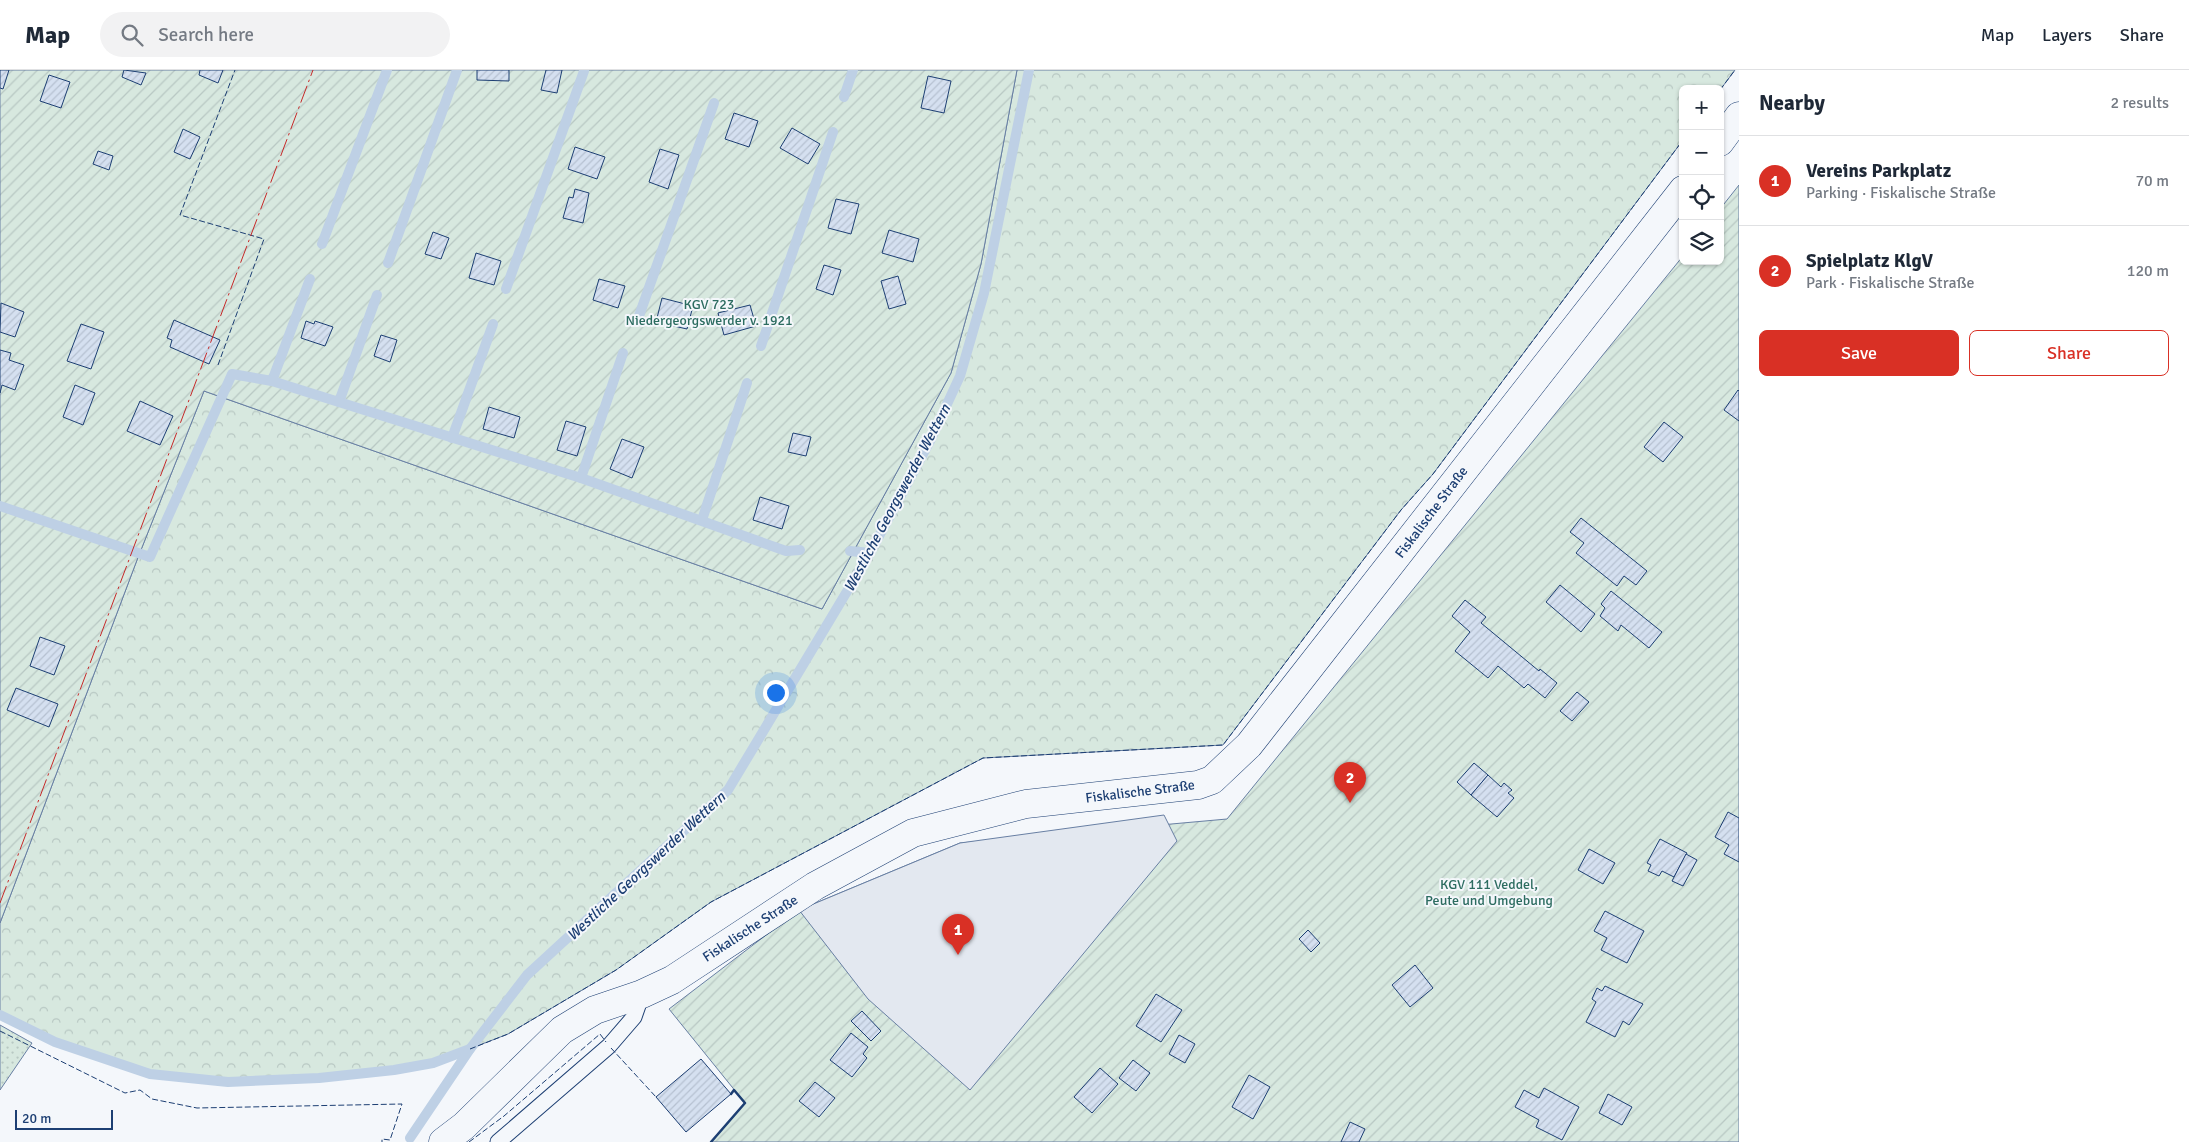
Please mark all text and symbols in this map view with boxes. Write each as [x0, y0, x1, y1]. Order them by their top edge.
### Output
search box [100, 12, 450, 57]
text: Map [25, 20, 70, 50]
icon: search [118, 21, 146, 49]
text: Search here [158, 23, 254, 47]
text: Map [1981, 24, 2014, 46]
text: Layers [2042, 24, 2092, 46]
text: Share [2120, 24, 2164, 46]
map controls [1679, 85, 1724, 265]
button: + [1679, 85, 1724, 130]
text: Nearby [1759, 90, 1825, 116]
text: 2 results [2110, 93, 2169, 113]
button: − [1679, 130, 1724, 175]
text: Vereins Parkplatz [1806, 159, 1951, 183]
text: 1 [1771, 171, 1779, 191]
text: 70 m [2135, 171, 2169, 191]
button: locate [1679, 175, 1724, 220]
text: Parking · Fiskalische Straße [1806, 183, 1996, 203]
button: layers [1679, 220, 1724, 265]
text: Spielplatz KlgV [1806, 249, 1933, 273]
text: 2 [1771, 261, 1779, 281]
text: 120 m [2127, 261, 2169, 281]
text: Park · Fiskalische Straße [1806, 273, 1975, 293]
park label: KGV 723 Niedergeorgswerder v. 1921 [625, 296, 793, 329]
button: Save [1759, 330, 1959, 376]
button: Share [1969, 330, 2169, 376]
water label: Westliche Georgswerder Wettern [840, 400, 955, 595]
street label: Fiskalische Straße [1391, 463, 1471, 561]
your location [763, 680, 789, 706]
pin: 2 [1334, 762, 1366, 803]
street label: Fiskalische Straße [1084, 776, 1196, 807]
water label: Westliche Georgswerder Wettern [563, 787, 729, 944]
park label: KGV 111 Veddel, Peute und Umgebung [1425, 876, 1553, 909]
street label: Fiskalische Straße [699, 891, 801, 966]
pin: 1 [942, 914, 974, 955]
scale bar [15, 1107, 112, 1130]
text: 20 m [22, 1110, 51, 1127]

